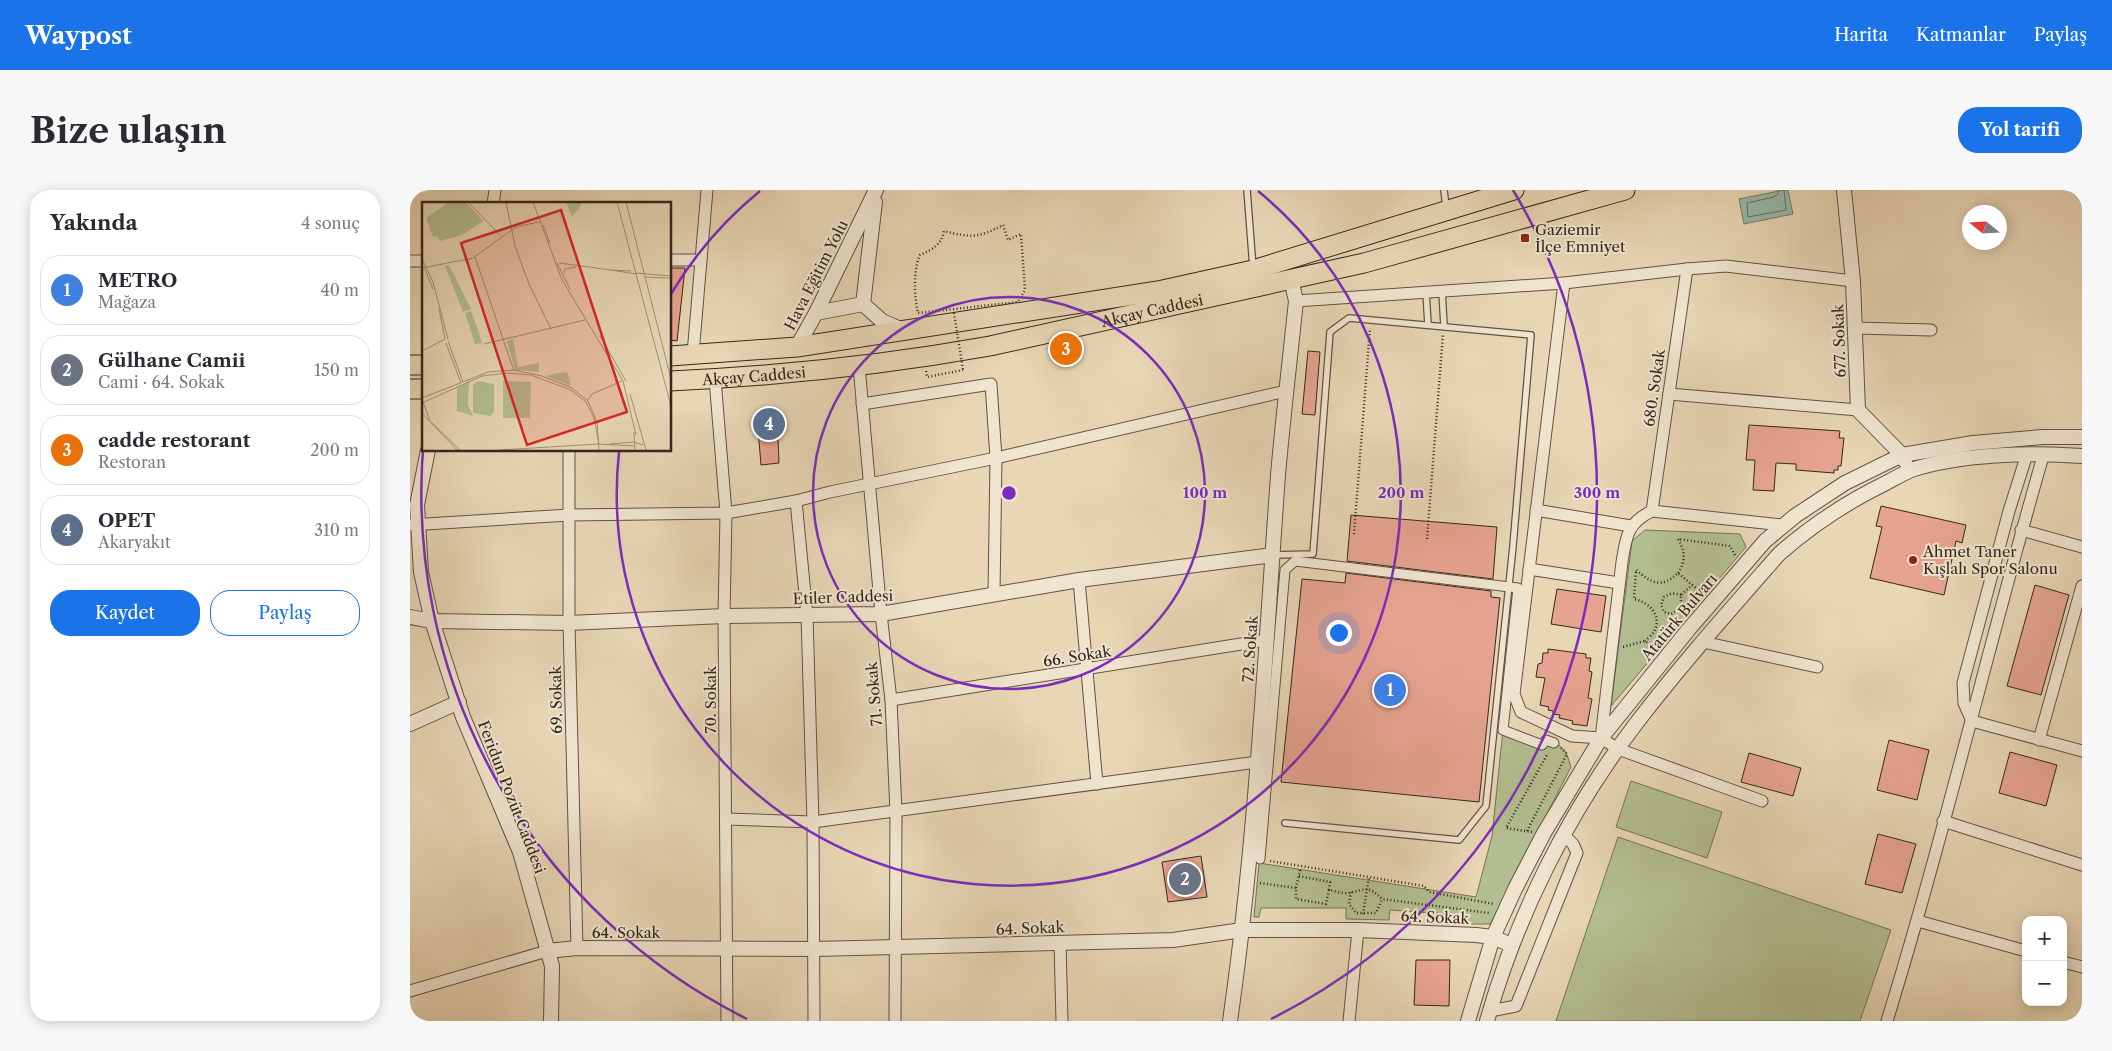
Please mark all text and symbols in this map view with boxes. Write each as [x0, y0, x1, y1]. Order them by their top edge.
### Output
text: Waypost [25, 21, 132, 50]
text: Harita [1834, 24, 1888, 46]
text: Katmanlar [1916, 24, 2006, 46]
text: Paylaş [2034, 24, 2087, 46]
button: Yol tarifi [1958, 107, 2082, 153]
text: Bize ulaşın [30, 109, 227, 152]
inset map [422, 202, 671, 451]
north arrow [1962, 205, 2007, 250]
text: Yakında [50, 210, 138, 235]
text: 4 sonuç [301, 213, 360, 233]
street label: Hava Eğitim Yolu [780, 217, 852, 333]
place label: Gaziemir İlçe Emniyet [1535, 220, 1626, 256]
marker: Gaziemir İlçe Emniyet [1519, 232, 1531, 244]
text: METRO [98, 269, 177, 292]
text: 1 [63, 280, 71, 300]
text: 40 m [320, 280, 359, 300]
street label: Akçay Caddesi [1098, 289, 1205, 331]
text: Mağaza [98, 292, 156, 312]
street label: 677. Sokak [1828, 303, 1850, 378]
pin: 3 [1050, 330, 1082, 368]
street label: 680. Sokak [1639, 347, 1669, 428]
text: Gülhane Camii [98, 349, 245, 372]
text: 2 [62, 360, 72, 380]
text: 150 m [314, 360, 359, 380]
street label: Akçay Caddesi [700, 362, 807, 389]
text: Cami · 64. Sokak [98, 372, 225, 392]
pin: 4 [753, 405, 785, 443]
text: cadde restorant [98, 429, 250, 452]
text: 3 [62, 440, 72, 460]
text: 200 m [310, 440, 359, 460]
text: Restoran [98, 452, 166, 472]
text: 100 m [1183, 483, 1227, 502]
text: 200 m [1378, 483, 1424, 502]
text: 300 m [1574, 483, 1620, 502]
centre of rings [1000, 484, 1018, 502]
text: OPET [98, 509, 155, 532]
text: 4 [62, 520, 72, 540]
text: 310 m [314, 520, 359, 540]
text: Akaryakıt [98, 532, 171, 552]
place label: Ahmet Taner Kışlalı Spor Salonu [1922, 542, 2058, 578]
marker: Ahmet Taner Kışlalı Spor Salonu [1907, 554, 1919, 566]
street label: Atatürk Bulvarı [1636, 569, 1721, 665]
street label: Etiler Caddesi [793, 586, 894, 608]
button: Kaydet [50, 590, 200, 636]
button: Paylaş [210, 590, 360, 636]
street label: 72. Sokak [1238, 614, 1262, 683]
your location [1326, 620, 1352, 646]
street label: 66. Sokak [1042, 641, 1114, 671]
street label: 71. Sokak [862, 660, 886, 727]
street label: 69. Sokak [546, 665, 566, 734]
street label: 70. Sokak [701, 665, 720, 734]
pin: 1 [1374, 671, 1406, 709]
street label: Feridun Pozüt Caddesi [474, 718, 550, 877]
pin: 2 [1169, 860, 1201, 898]
street label: 64. Sokak [1400, 906, 1471, 928]
map controls [2022, 916, 2067, 1006]
button: + [2022, 916, 2067, 961]
street label: 64. Sokak [995, 917, 1066, 939]
street label: 64. Sokak [592, 923, 662, 942]
button: − [2022, 961, 2067, 1006]

